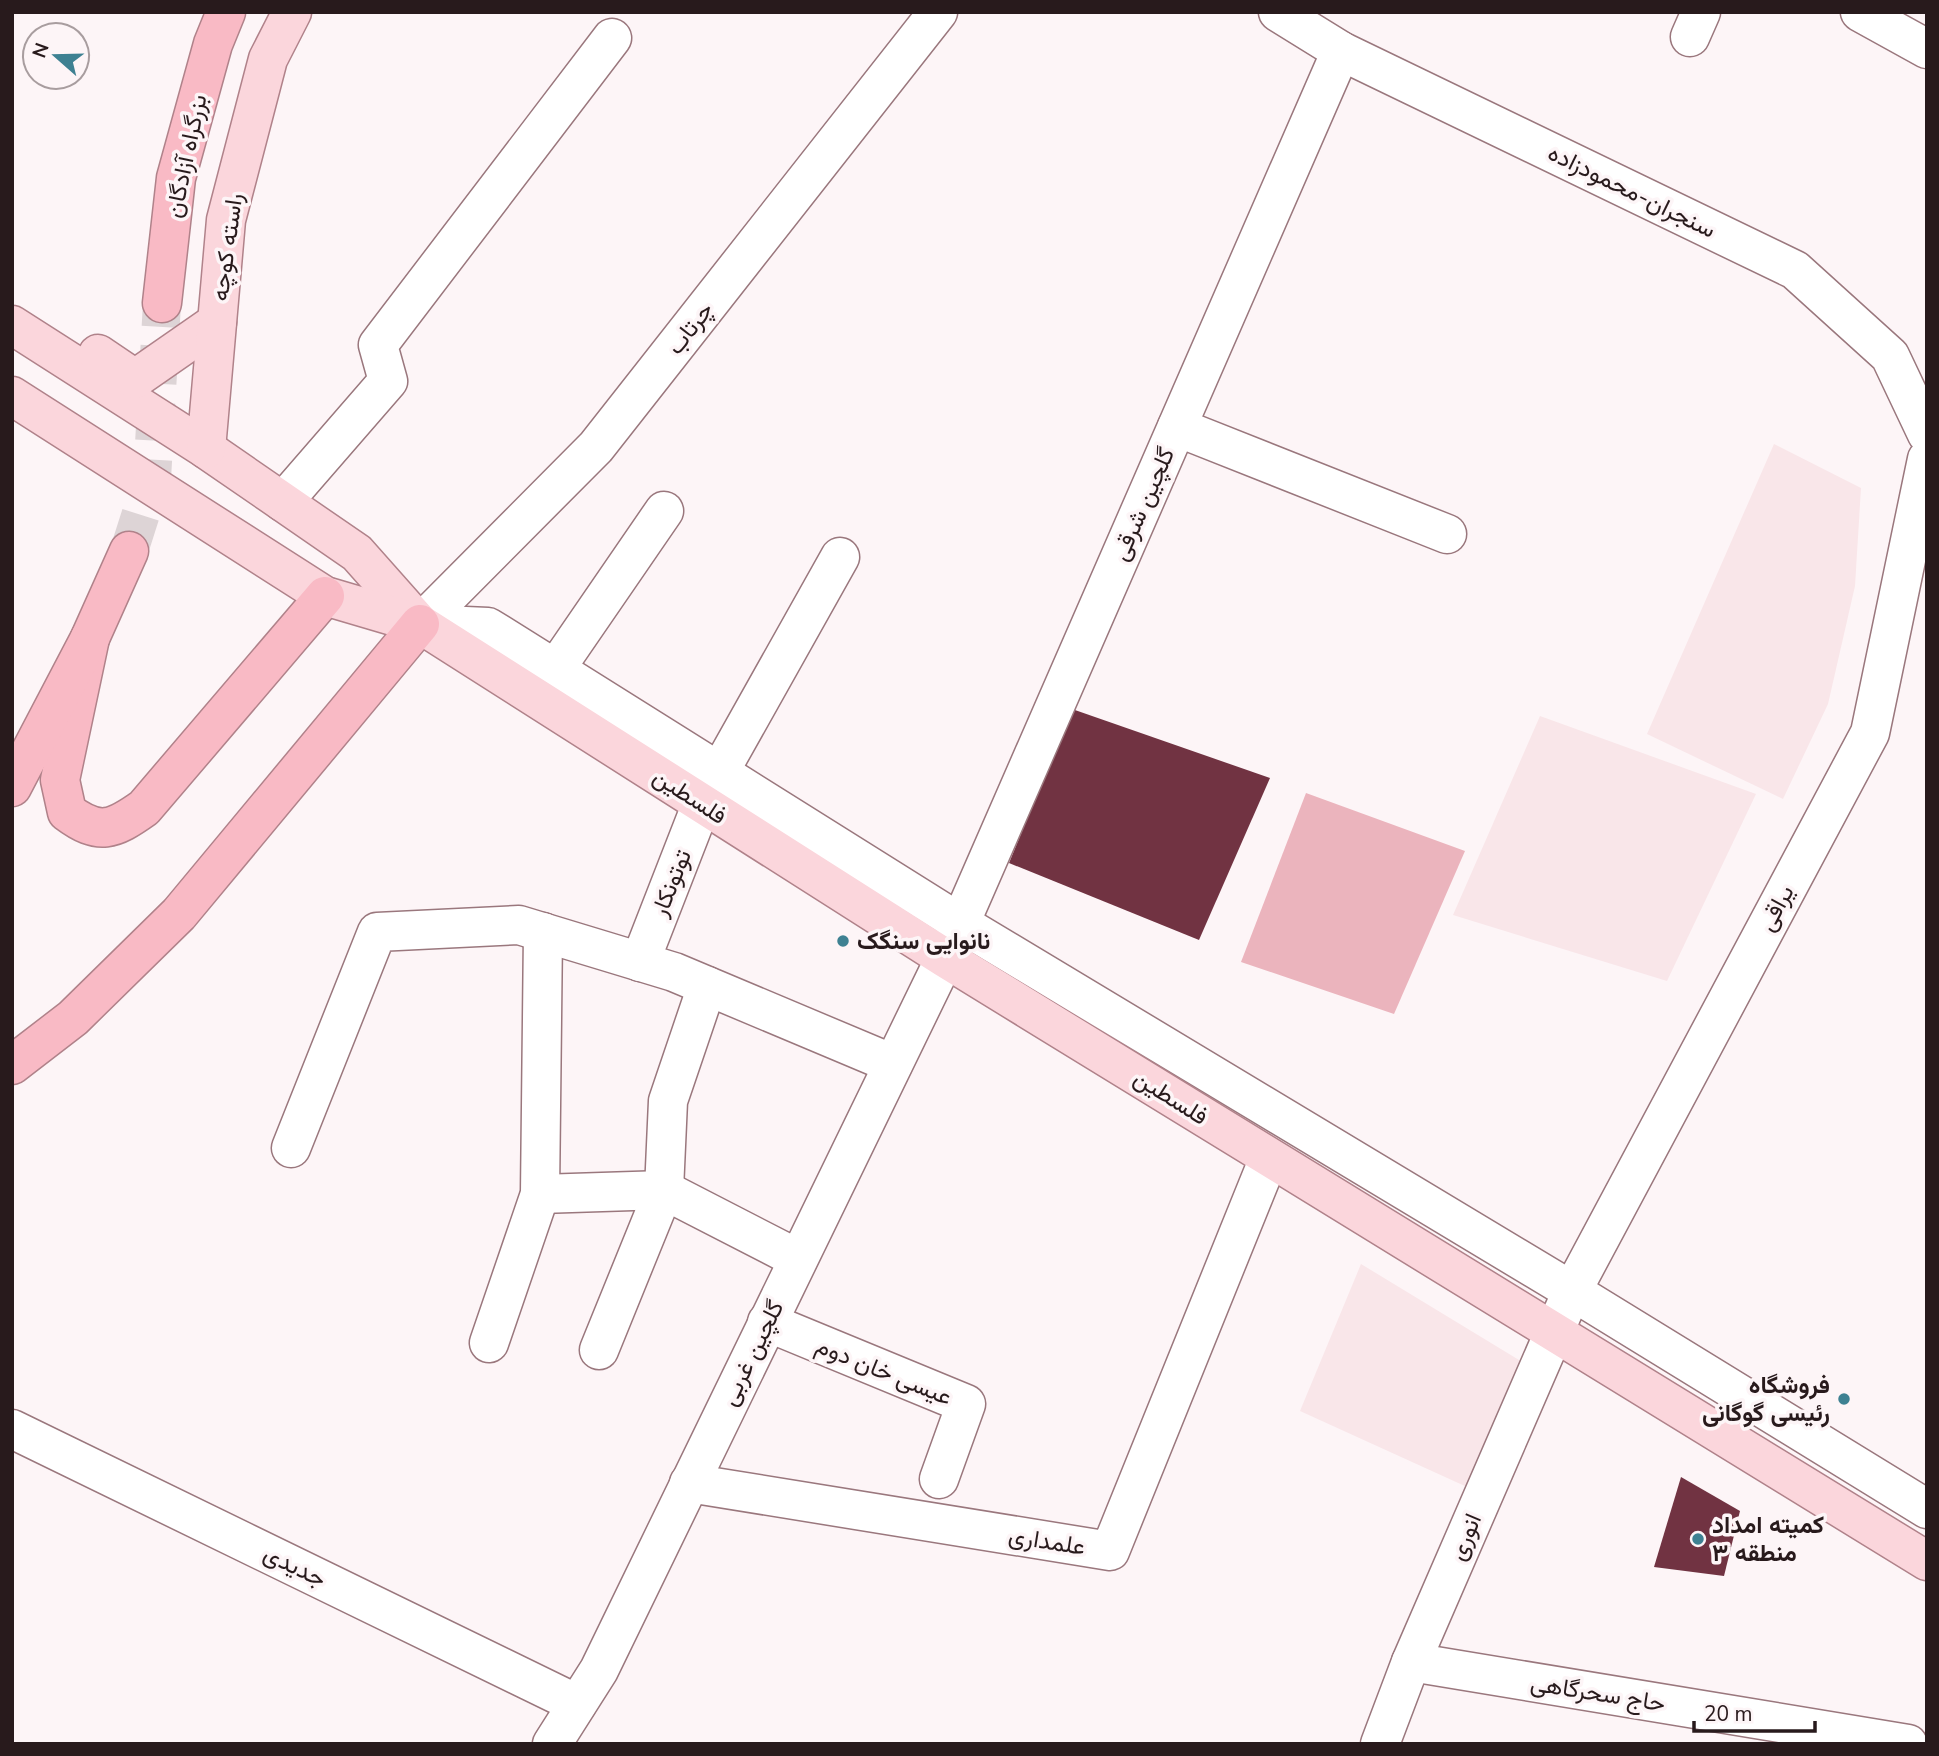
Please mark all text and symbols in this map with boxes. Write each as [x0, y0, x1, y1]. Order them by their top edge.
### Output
north arrow [21, 21, 91, 91]
text: N [26, 39, 56, 62]
street label: بزرگراه آزادگان [157, 91, 215, 221]
street label: سنجران-محمودزاده [1543, 137, 1721, 245]
street label: راسته کوچه [204, 191, 250, 303]
street label: چرتاب [659, 295, 721, 361]
street label: گلچین شرقی [1104, 442, 1182, 566]
street label: فلسطین [647, 760, 733, 832]
street label: توتونکار [643, 845, 699, 922]
street label: یراقی [1751, 879, 1801, 937]
place label: نانوایی سنگک [857, 925, 990, 957]
marker: نانوایی سنگک [835, 933, 851, 949]
street label: فلسطین [1128, 1062, 1214, 1132]
street label: گلچین غربی [713, 1295, 791, 1411]
street label: عیسی خان دوم [811, 1329, 957, 1413]
place label: فروشگاه رئیسی گوگانی [1702, 1369, 1830, 1429]
marker: فروشگاه رئیسی گوگانی [1836, 1391, 1852, 1407]
street label: انوری [1441, 1509, 1489, 1565]
place label: کمیته امداد منطقه ۳ [1712, 1509, 1824, 1569]
street label: علمداری [1006, 1519, 1088, 1563]
marker: کمیته امداد منطقه ۳ [1690, 1531, 1706, 1547]
street label: جدیدی [258, 1537, 332, 1595]
street label: حاج سحرگاهی [1528, 1667, 1668, 1719]
scale bar [1694, 1690, 1815, 1734]
text: 20 m [1704, 1700, 1753, 1728]

